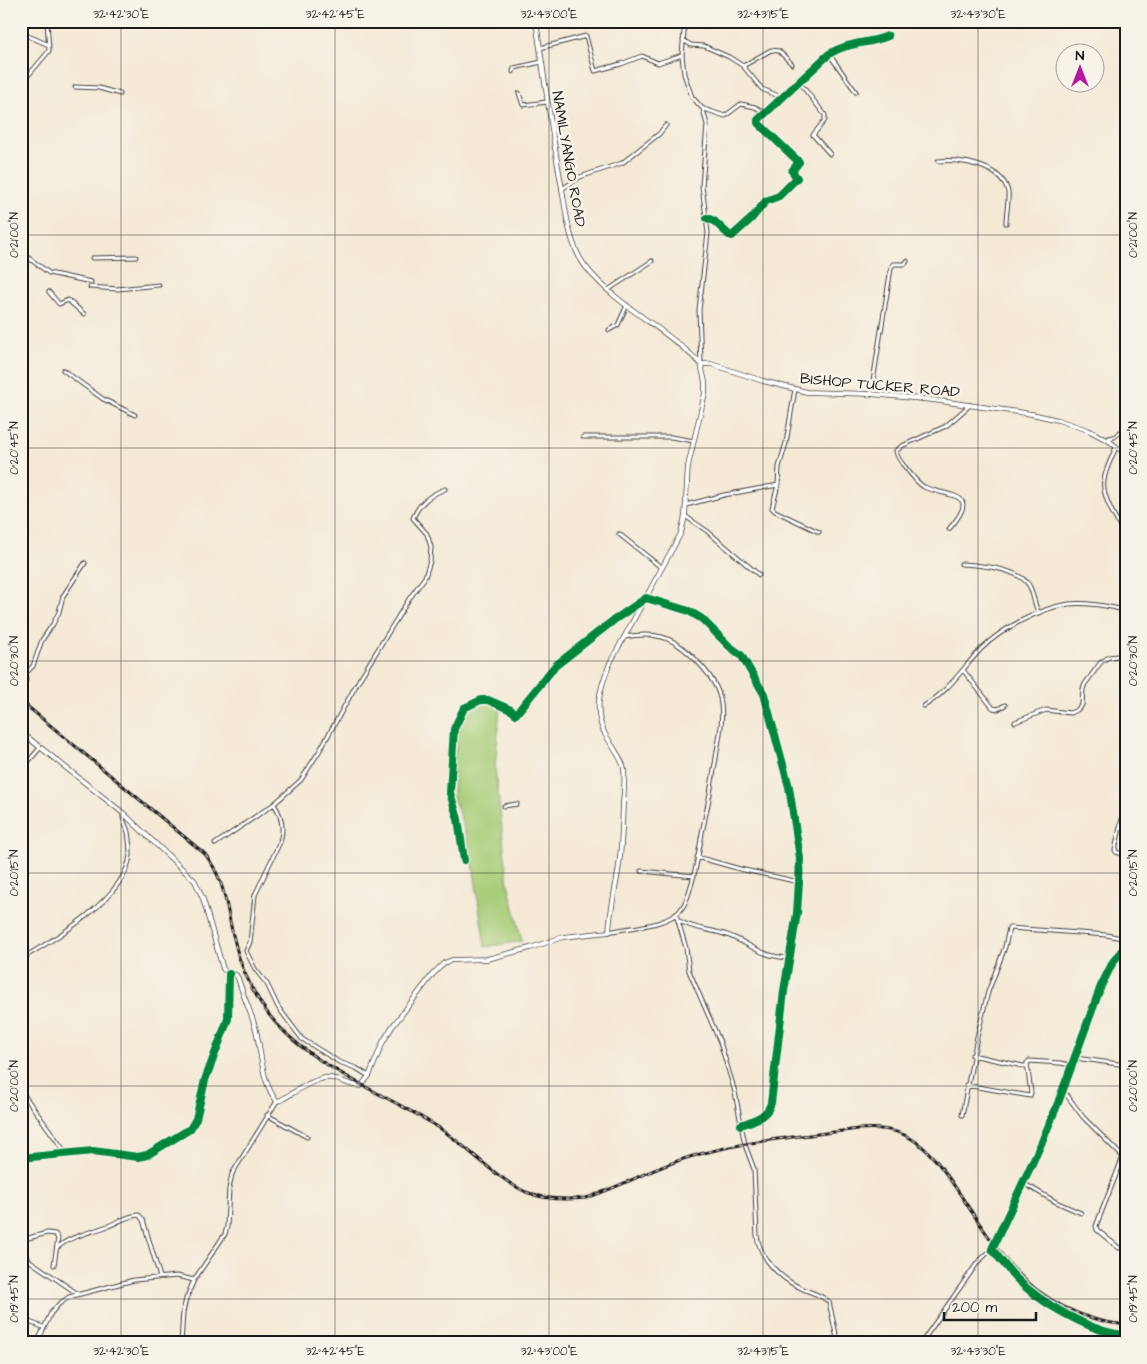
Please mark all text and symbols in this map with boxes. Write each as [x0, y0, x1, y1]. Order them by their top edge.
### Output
text: 32°42'30"E [93, 6, 149, 23]
text: 32°42'45"E [305, 6, 365, 23]
text: 32°43'00"E [521, 6, 577, 23]
text: 32°43'15"E [737, 6, 789, 23]
text: 32°43'30"E [950, 6, 1006, 23]
north arrow [1054, 42, 1104, 92]
text: N [1076, 46, 1085, 66]
street label: NAMILYANGO ROAD [546, 89, 591, 229]
text: 0°21'00"N [6, 212, 23, 258]
text: 0°21'00"N [1125, 212, 1142, 258]
street label: BISHOP TUCKER ROAD [799, 368, 961, 403]
text: 0°20'45"N [6, 421, 23, 475]
text: 0°20'45"N [1125, 421, 1142, 475]
text: 0°20'30"N [6, 635, 23, 686]
text: 0°20'30"N [1125, 635, 1142, 686]
text: 0°20'15"N [6, 849, 23, 896]
text: 0°20'15"N [1125, 849, 1142, 896]
text: 0°20'00"N [6, 1059, 23, 1112]
text: 0°20'00"N [1125, 1059, 1142, 1112]
text: 0°19'45"N [6, 1275, 23, 1323]
text: 0°19'45"N [1125, 1275, 1142, 1323]
scale bar [944, 1289, 1037, 1321]
text: 200 m [952, 1297, 998, 1318]
text: 32°42'30"E [93, 1343, 149, 1360]
text: 32°42'45"E [305, 1343, 365, 1360]
text: 32°43'00"E [521, 1343, 577, 1360]
text: 32°43'15"E [737, 1343, 789, 1360]
text: 32°43'30"E [950, 1343, 1006, 1360]

